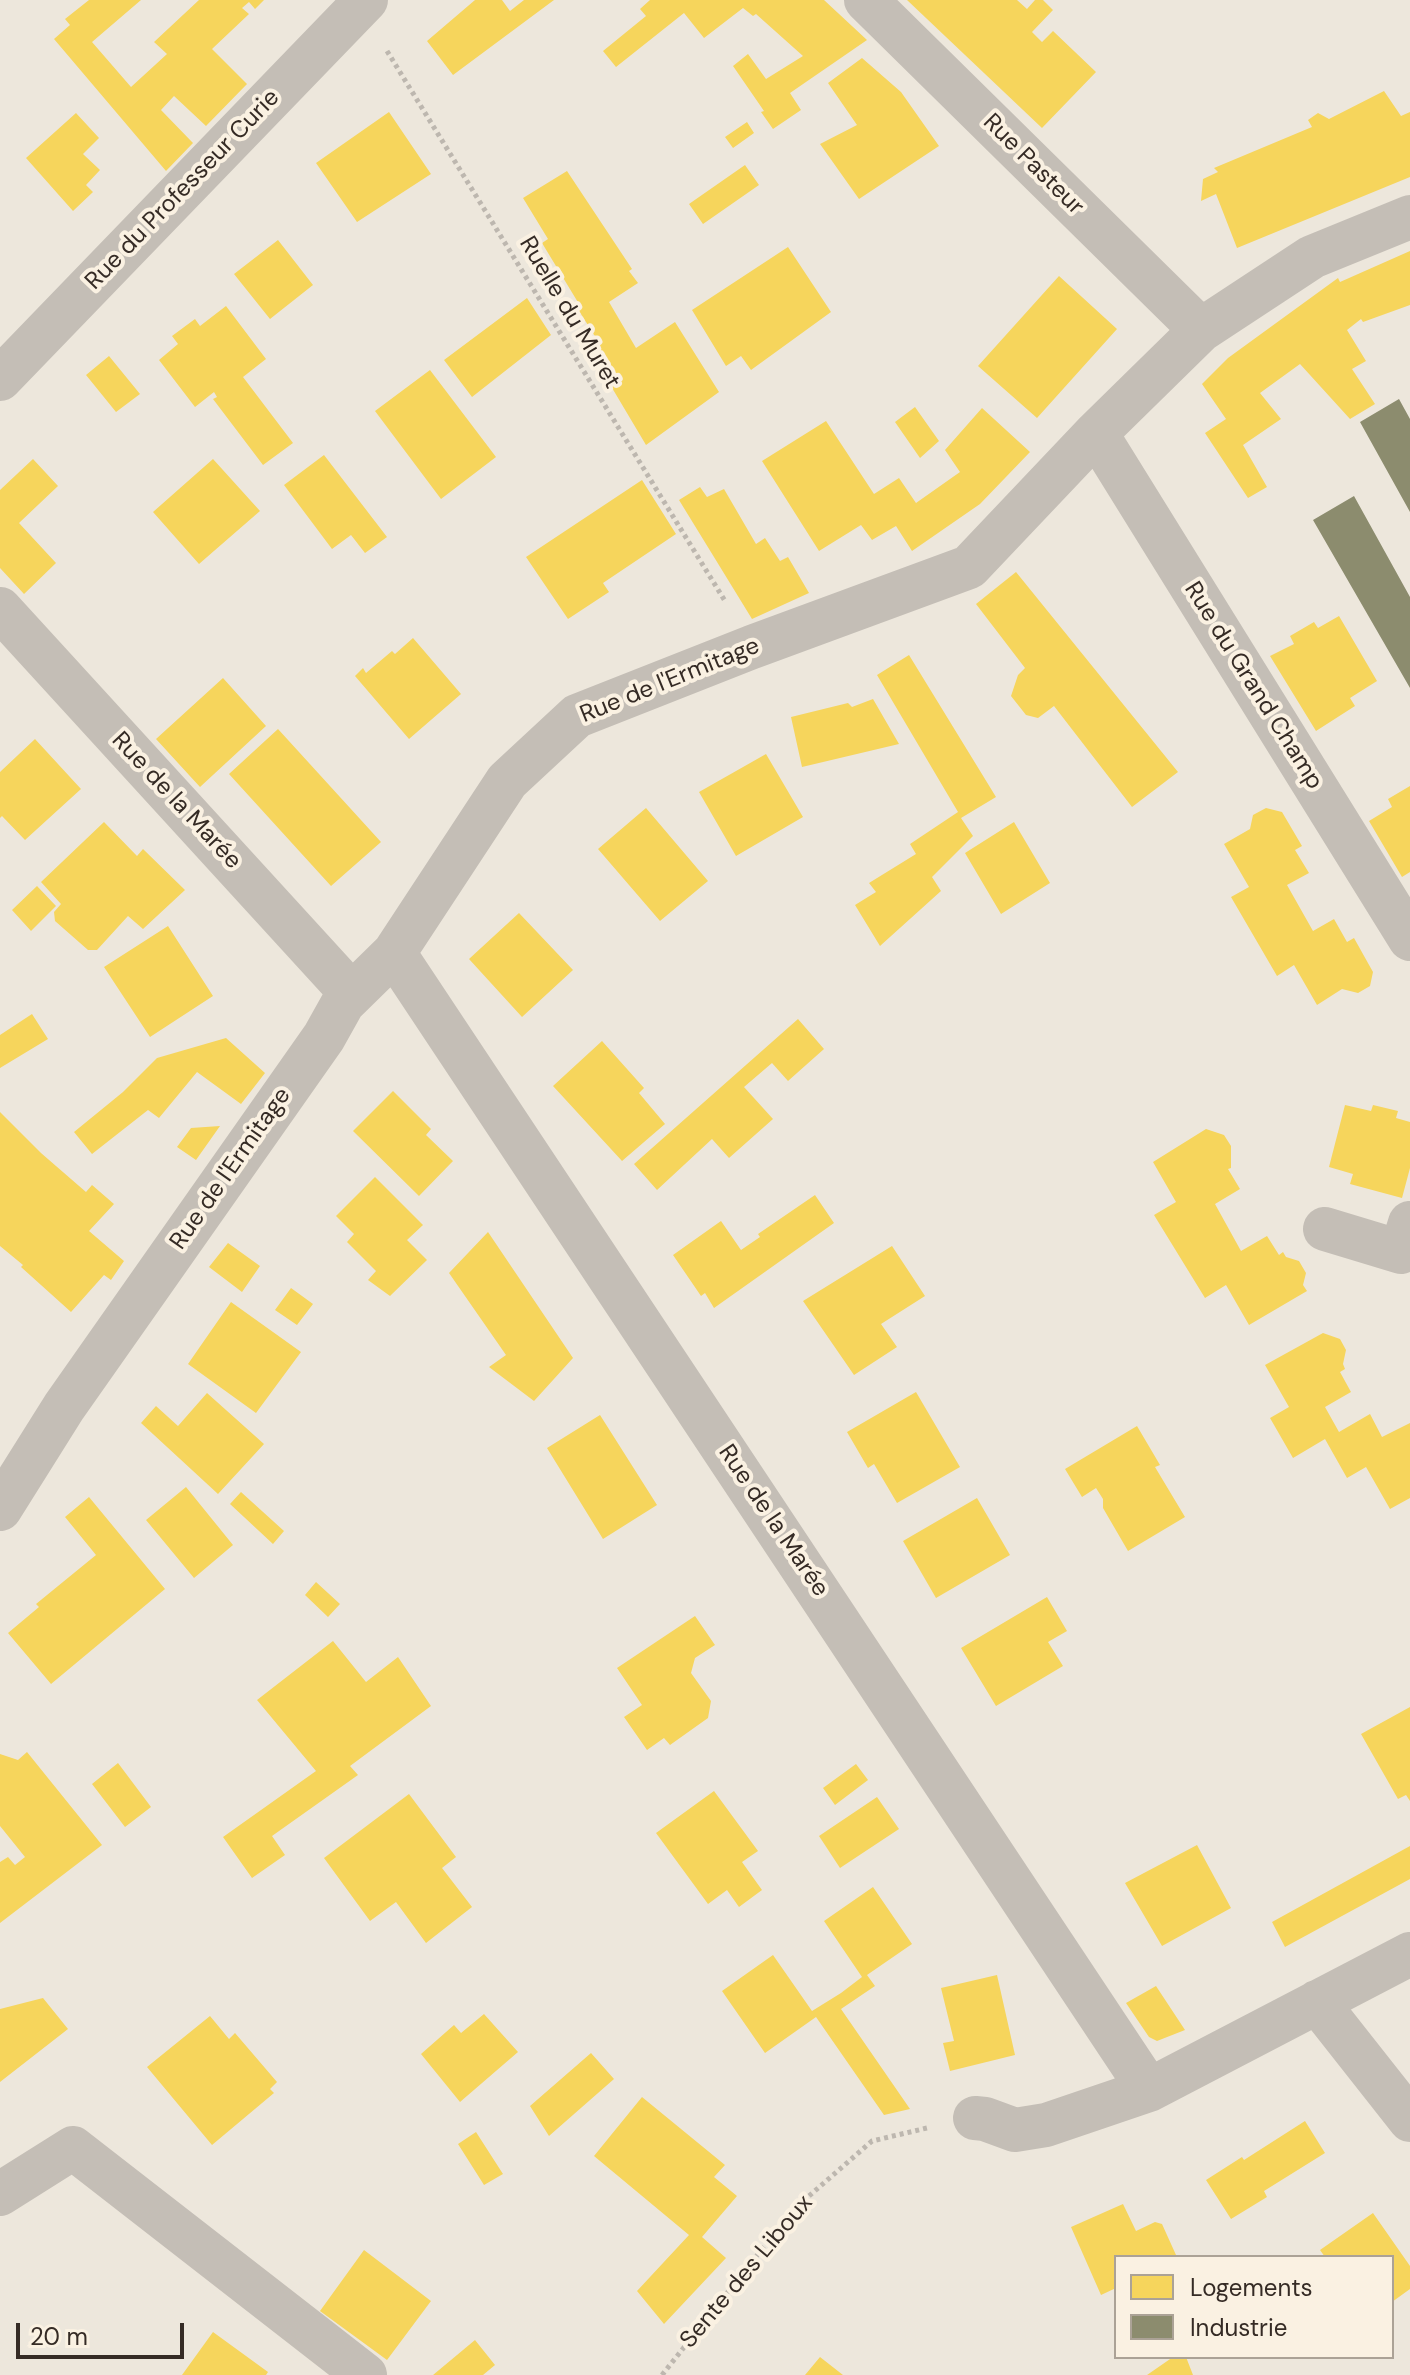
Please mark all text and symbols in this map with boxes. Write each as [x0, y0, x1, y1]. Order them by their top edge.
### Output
street label: Rue du Professeur Curie [80, 84, 286, 296]
street label: Rue Pasteur [976, 108, 1090, 222]
street label: Ruelle du Muret [512, 232, 626, 394]
street label: Rue du Grand Champ [1177, 577, 1329, 795]
street label: Rue de l'Ermitage [576, 632, 764, 730]
street label: Rue de la Marée [105, 727, 247, 875]
street label: Rue de l'Ermitage [164, 1083, 298, 1255]
street label: Rue de la Marée [712, 1440, 834, 1602]
street label: Sente des Liboux [675, 2190, 819, 2354]
legend [1114, 2255, 1394, 2359]
text: Logements [1190, 2272, 1313, 2303]
scale bar [20, 2307, 188, 2357]
text: Industrie [1190, 2312, 1287, 2343]
text: 20 m [30, 2321, 88, 2352]

